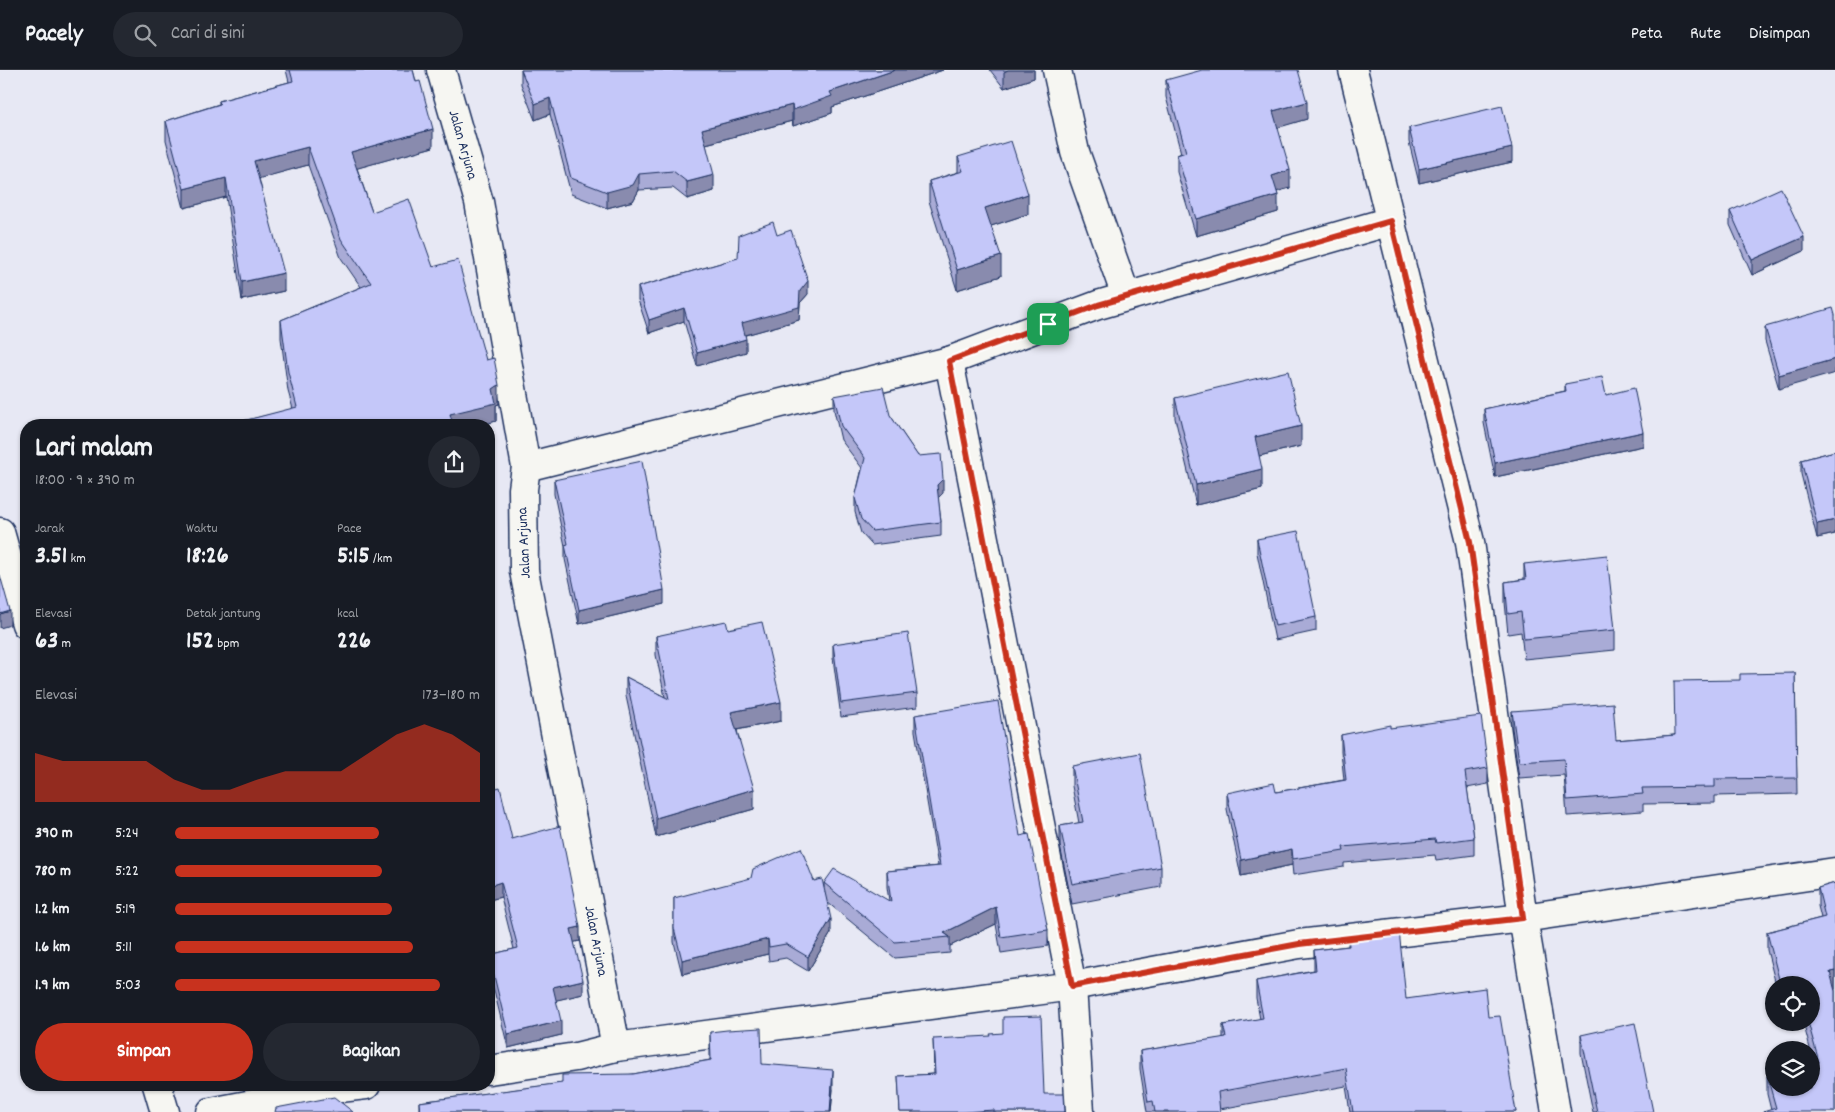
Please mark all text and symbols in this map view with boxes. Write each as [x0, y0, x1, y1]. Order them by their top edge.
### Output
search box [113, 12, 463, 57]
text: Pacely [25, 18, 83, 52]
icon: search [131, 21, 159, 49]
text: Cari di sini [171, 21, 244, 48]
text: Peta [1631, 22, 1662, 47]
text: Rute [1690, 22, 1721, 47]
text: Disimpan [1749, 22, 1810, 47]
street label: Jalan Arjuna [442, 108, 483, 183]
pin [1027, 303, 1069, 345]
icon: arrive [1034, 310, 1062, 338]
text: Lari malam [35, 430, 153, 470]
button: share [428, 436, 480, 488]
text: 18:00 · 9 × 390 m [35, 469, 135, 492]
street label: Jalan Arjuna [512, 506, 538, 579]
text: Jarak [35, 519, 64, 539]
text: Waktu [186, 519, 218, 539]
text: Pace [337, 519, 362, 539]
text: 3.51 [35, 539, 67, 575]
text: 18:26 [186, 539, 229, 575]
text: 5:15 [337, 539, 370, 575]
text: km [67, 549, 86, 569]
text: /km [370, 549, 392, 569]
text: Elevasi [35, 604, 72, 624]
text: Detak jantung [186, 604, 261, 624]
text: kcal [337, 604, 358, 624]
text: 63 [35, 624, 58, 660]
text: 152 [186, 624, 214, 660]
text: 226 [337, 624, 371, 660]
text: m [58, 634, 71, 654]
text: bpm [214, 634, 239, 654]
text: Elevasi [35, 684, 77, 707]
text: 173–180 m [422, 684, 480, 707]
text: 390 m [35, 822, 73, 845]
text: 5:24 [115, 822, 139, 845]
text: 780 m [35, 860, 71, 883]
text: 5:22 [115, 860, 139, 883]
text: 1.2 km [35, 898, 69, 921]
text: 5:19 [115, 898, 136, 921]
street label: Jalan Arjuna [577, 904, 613, 979]
text: 1.6 km [35, 936, 70, 959]
text: 5:11 [115, 936, 132, 959]
text: 1.9 km [35, 974, 70, 997]
text: 5:03 [115, 974, 141, 997]
map controls [1765, 976, 1820, 1096]
button: locate [1765, 976, 1820, 1031]
button: Simpan [35, 1023, 253, 1081]
button: Bagikan [263, 1023, 480, 1081]
button: layers [1765, 1041, 1820, 1096]

